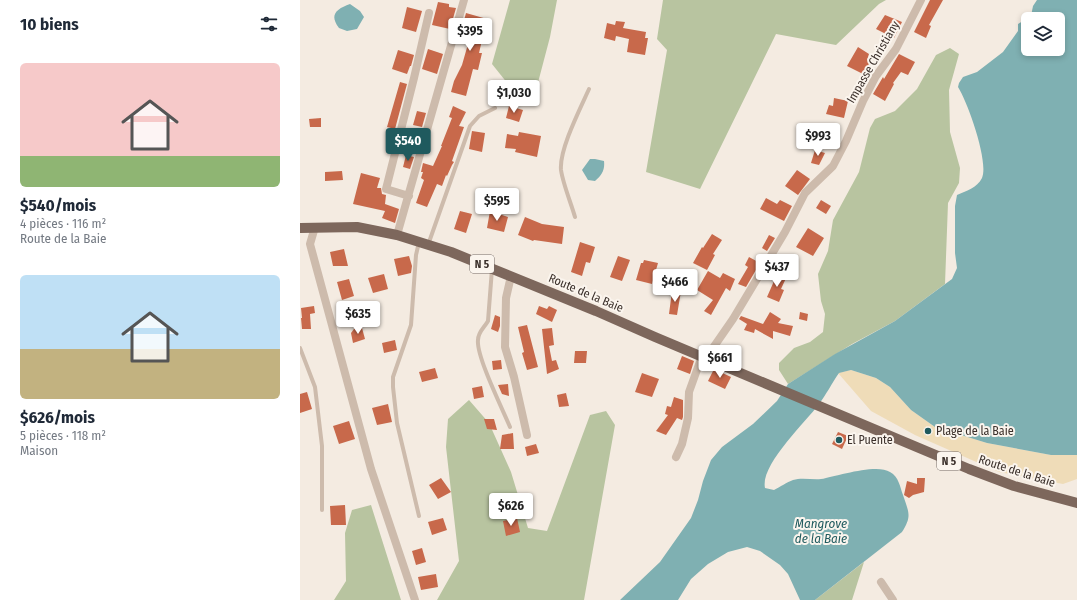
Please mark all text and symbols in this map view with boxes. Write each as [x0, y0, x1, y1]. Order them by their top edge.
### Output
map controls [1021, 12, 1065, 56]
button: layers [1021, 12, 1065, 56]
icon: filters [258, 13, 280, 35]
text: 10 biens [20, 14, 79, 35]
pin: $395 [446, 18, 494, 52]
street label: Impasse Christiany [844, 18, 902, 106]
text: $395 [457, 23, 483, 38]
pin: $1,030 [481, 80, 547, 114]
text: $1,030 [497, 85, 531, 100]
icon: home [114, 89, 186, 161]
pin: $993 [794, 123, 842, 157]
pin: $540 [384, 128, 432, 162]
text: $993 [805, 128, 831, 143]
text: $540 [395, 133, 421, 148]
pin: $595 [473, 188, 521, 222]
text: $595 [484, 193, 510, 208]
text: $540/mois [20, 195, 96, 216]
text: 4 pièces · 116 m² [20, 216, 106, 231]
text: Route de la Baie [20, 231, 106, 246]
pin: $437 [753, 254, 801, 288]
road number: N 5 [470, 255, 494, 273]
text: $437 [765, 259, 789, 274]
pin: $466 [651, 269, 699, 303]
street label: Route de la Baie [547, 271, 626, 315]
text: $466 [662, 274, 688, 289]
icon: home [114, 301, 186, 373]
pin: $635 [334, 301, 382, 335]
text: $635 [345, 306, 371, 321]
pin: $661 [696, 345, 744, 379]
text: $661 [708, 350, 732, 365]
text: $626/mois [20, 407, 95, 428]
place label: Plage de la Baie [936, 424, 1014, 438]
marker: Plage de la Baie [923, 426, 933, 436]
text: 5 pièces · 118 m² [20, 428, 106, 443]
place label: El Puente [847, 433, 893, 447]
marker: El Puente [834, 435, 844, 445]
text: Maison [20, 443, 58, 458]
road number: N 5 [937, 452, 961, 470]
street label: Route de la Baie [977, 452, 1057, 490]
pin: $626 [487, 493, 535, 527]
text: $626 [498, 498, 524, 513]
water label: Mangrove de la Baie [795, 516, 847, 546]

